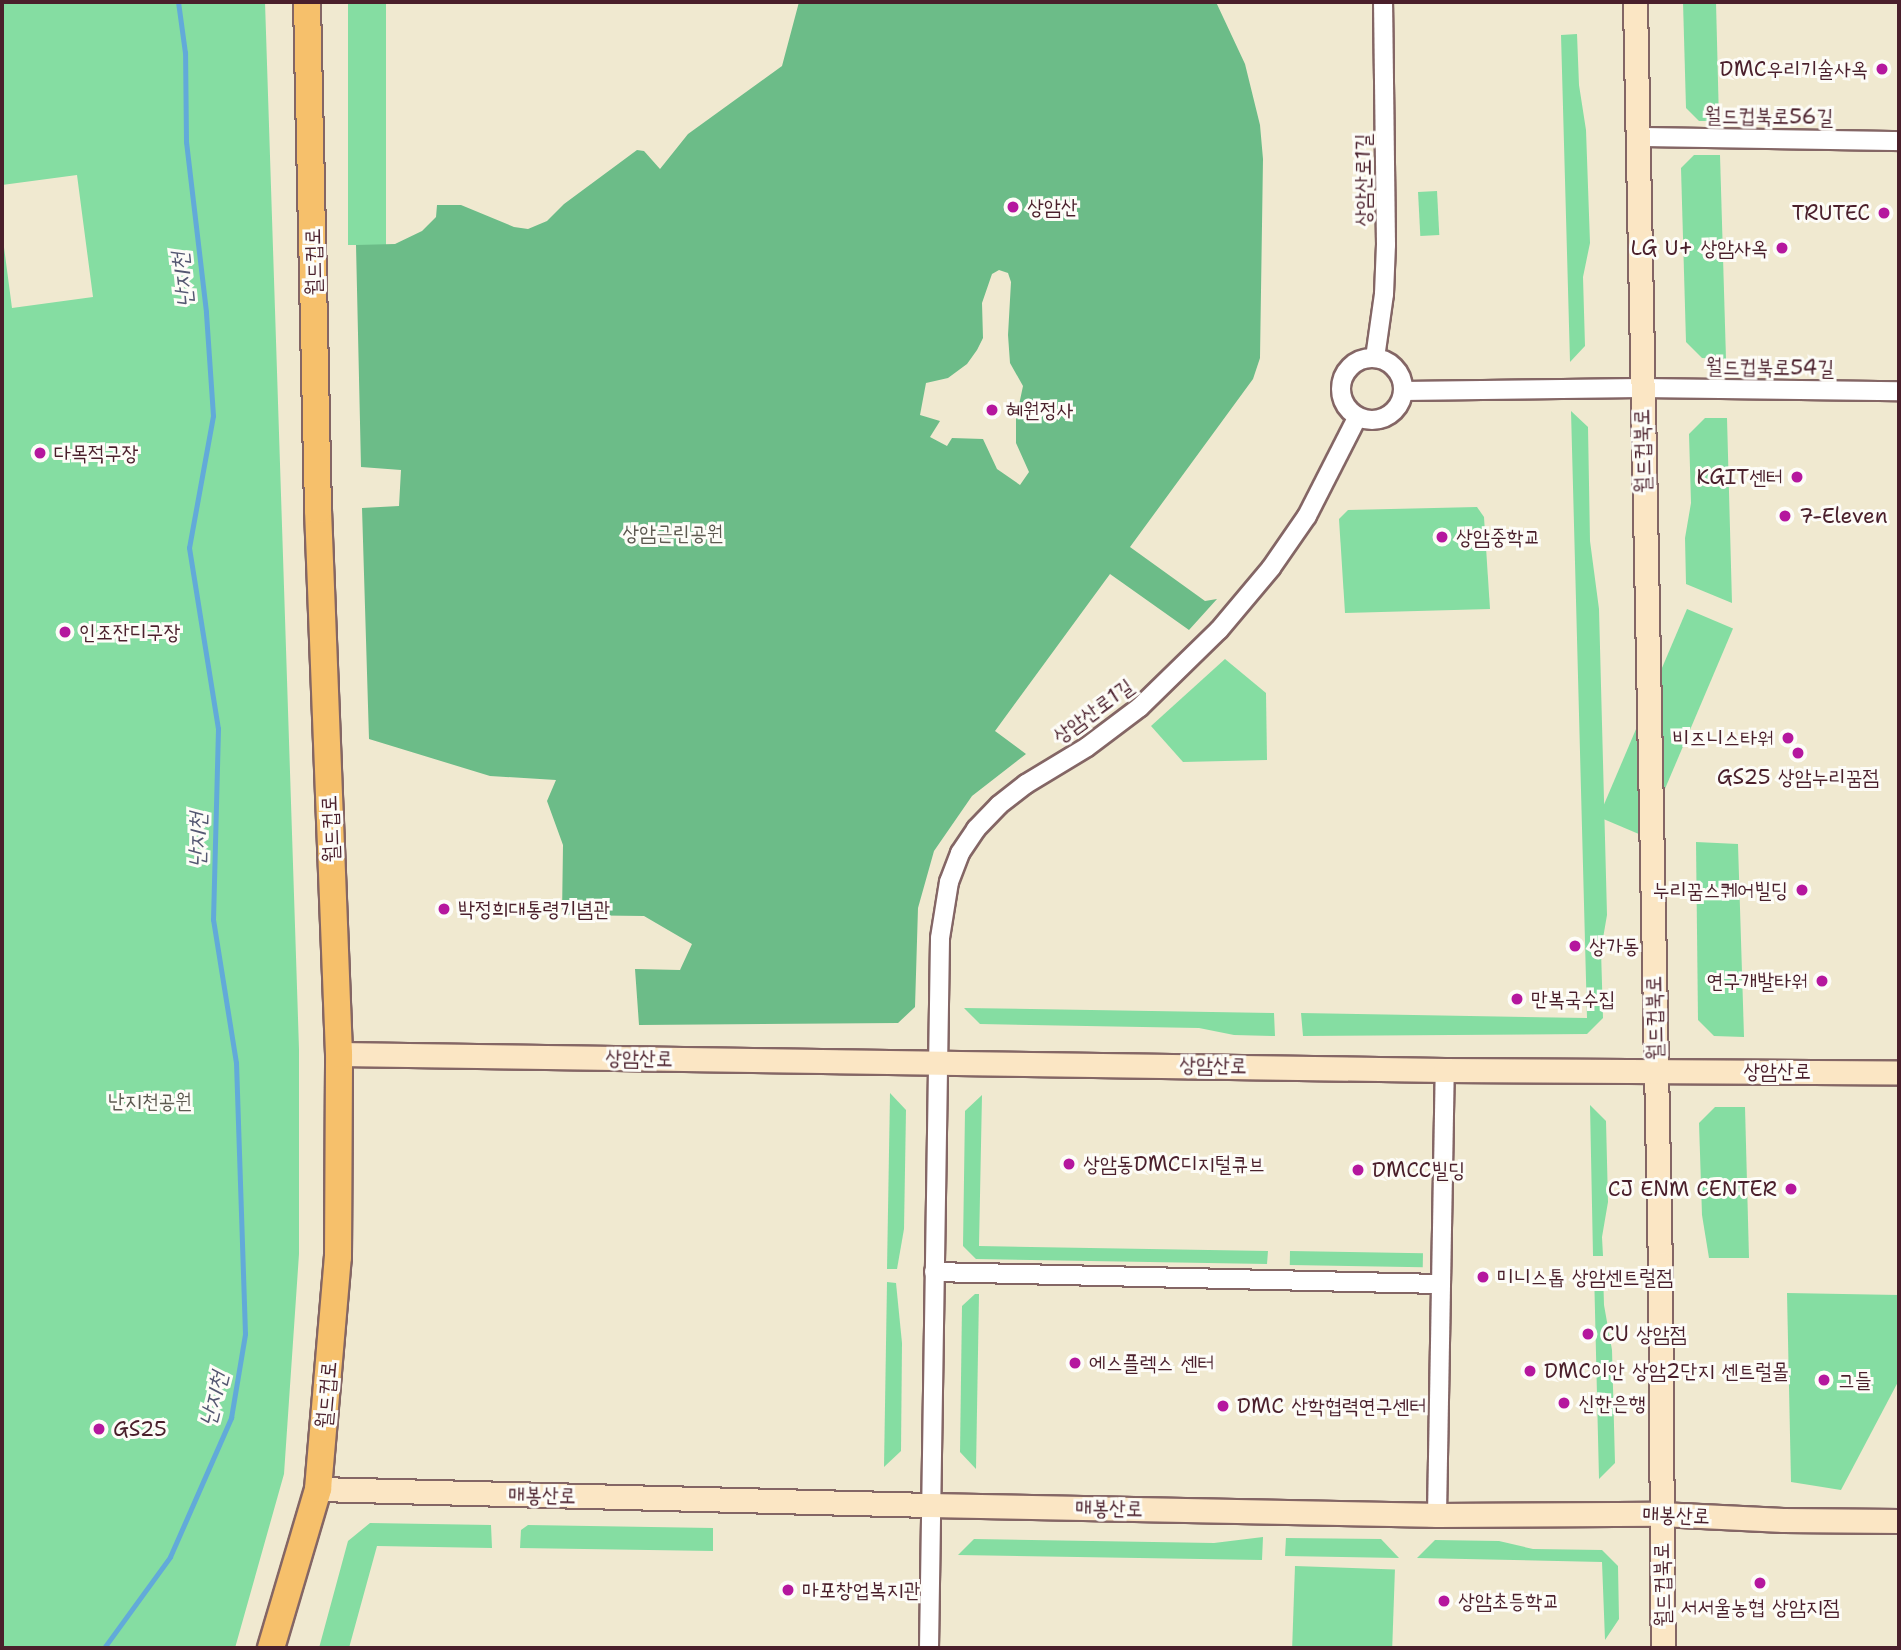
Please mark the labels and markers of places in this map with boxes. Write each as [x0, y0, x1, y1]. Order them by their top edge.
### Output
place label: DMC우리기술사옥 [1720, 56, 1868, 82]
marker: DMC우리기술사옥 [1874, 61, 1890, 77]
place label: 상암산 [1027, 194, 1078, 220]
marker: 상암산 [1005, 199, 1021, 215]
place label: TRUTEC [1792, 200, 1870, 226]
marker: TRUTEC [1876, 205, 1892, 221]
place label: LG U+ 상암사옥 [1630, 235, 1768, 261]
marker: LG U+ 상암사옥 [1774, 240, 1790, 256]
place label: 혜원정사 [1006, 397, 1074, 423]
marker: 혜원정사 [984, 402, 1000, 418]
place label: 다목적구장 [54, 440, 138, 466]
marker: 다목적구장 [32, 445, 48, 461]
place label: KGIT센터 [1696, 464, 1783, 490]
marker: KGIT센터 [1789, 469, 1805, 485]
place label: 7-Eleven [1799, 503, 1888, 529]
marker: 7-Eleven [1777, 508, 1793, 524]
place label: 상암중학교 [1456, 524, 1540, 550]
marker: 상암중학교 [1434, 529, 1450, 545]
place label: 인조잔디구장 [79, 619, 180, 645]
marker: 인조잔디구장 [57, 624, 73, 640]
place label: 비즈니스타워 [1673, 725, 1774, 751]
marker: 비즈니스타워 [1780, 730, 1796, 746]
marker: GS25 상암누리꿈점 [1790, 745, 1806, 761]
place label: GS25 상암누리꿈점 [1717, 764, 1879, 790]
place label: 누리꿈스퀘어빌딩 [1653, 877, 1788, 903]
marker: 누리꿈스퀘어빌딩 [1794, 882, 1810, 898]
place label: 박정희대통령기념관 [458, 896, 610, 922]
marker: 박정희대통령기념관 [436, 901, 452, 917]
place label: 상가동 [1589, 933, 1640, 959]
marker: 상가동 [1567, 938, 1583, 954]
place label: 연구개발타워 [1707, 968, 1808, 994]
marker: 연구개발타워 [1814, 973, 1830, 989]
place label: 만복국수집 [1531, 986, 1615, 1012]
marker: 만복국수집 [1509, 991, 1525, 1007]
place label: 상암동DMC디지털큐브 [1083, 1151, 1265, 1177]
marker: 상암동DMC디지털큐브 [1061, 1156, 1077, 1172]
place label: DMCC빌딩 [1372, 1157, 1465, 1183]
marker: DMCC빌딩 [1350, 1162, 1366, 1178]
place label: CJ ENM CENTER [1608, 1176, 1777, 1202]
marker: CJ ENM CENTER [1783, 1181, 1799, 1197]
place label: 미니스톱 상암센트럴점 [1497, 1264, 1673, 1290]
marker: 미니스톱 상암센트럴점 [1475, 1269, 1491, 1285]
place label: CU 상암점 [1602, 1321, 1687, 1347]
marker: CU 상암점 [1580, 1326, 1596, 1342]
place label: 에스플렉스 센터 [1089, 1350, 1214, 1376]
marker: 에스플렉스 센터 [1067, 1355, 1083, 1371]
place label: DMC이안 상암2단지 센트럴몰 [1544, 1358, 1789, 1384]
marker: DMC이안 상암2단지 센트럴몰 [1522, 1363, 1538, 1379]
place label: 그들 [1838, 1367, 1872, 1393]
marker: 그들 [1816, 1372, 1832, 1388]
place label: 신한은행 [1578, 1390, 1646, 1416]
place label: DMC 산학협력연구센터 [1237, 1393, 1426, 1419]
marker: 신한은행 [1556, 1395, 1572, 1411]
marker: DMC 산학협력연구센터 [1215, 1398, 1231, 1414]
place label: GS25 [113, 1416, 167, 1442]
marker: GS25 [91, 1421, 107, 1437]
marker: 서서울농협 상암지점 [1752, 1575, 1768, 1591]
place label: 마포창업복지관 [802, 1577, 920, 1603]
marker: 마포창업복지관 [780, 1582, 796, 1598]
place label: 상암초등학교 [1458, 1588, 1559, 1614]
marker: 상암초등학교 [1436, 1593, 1452, 1609]
place label: 서서울농협 상암지점 [1680, 1594, 1840, 1620]

